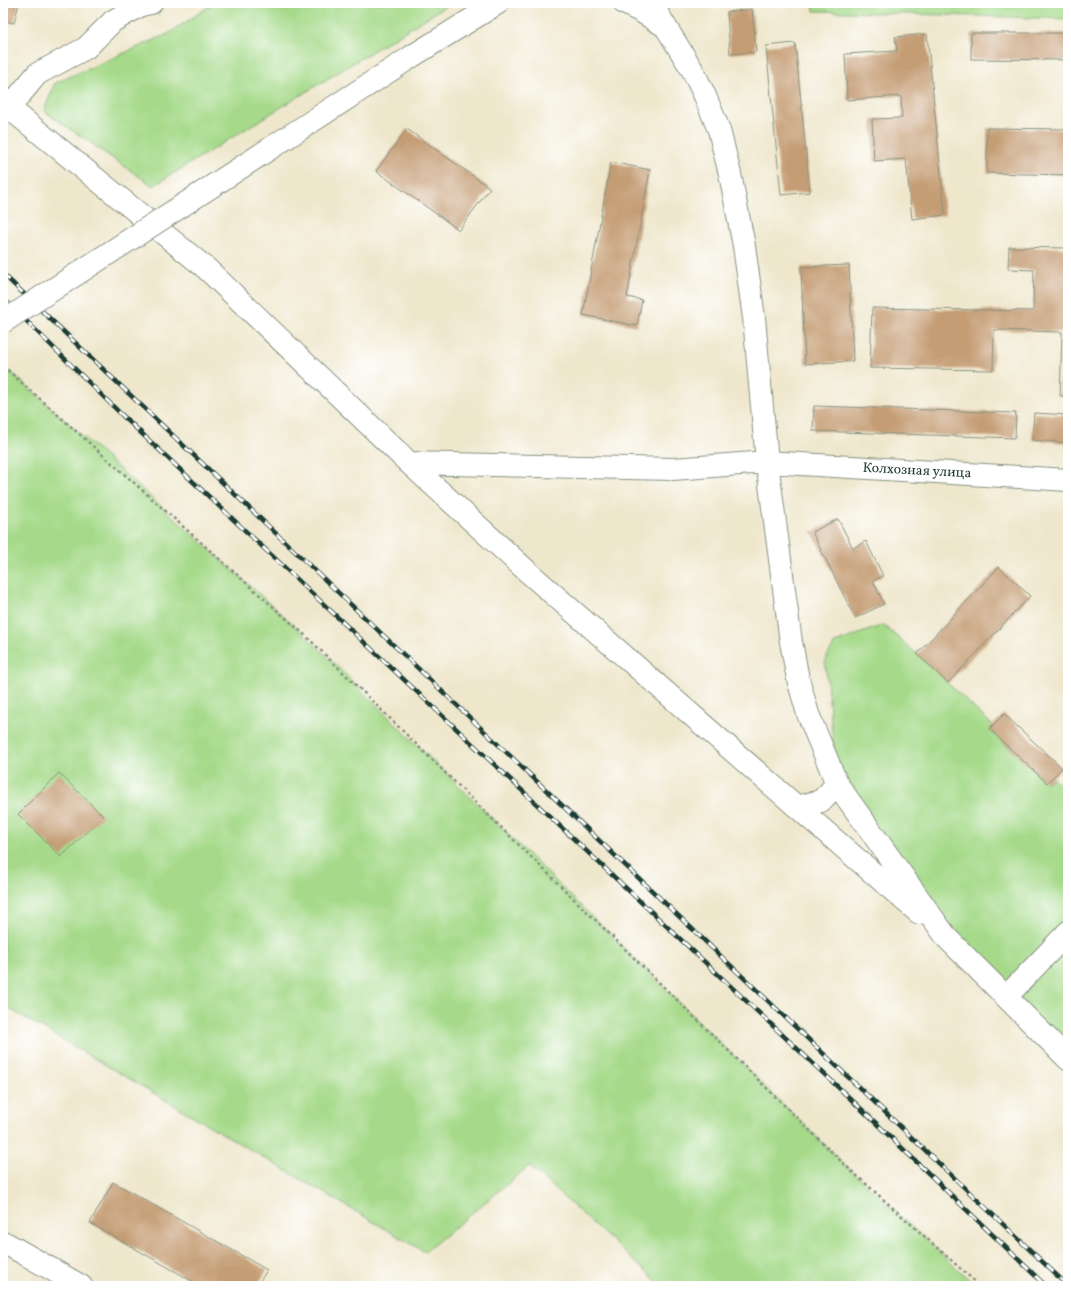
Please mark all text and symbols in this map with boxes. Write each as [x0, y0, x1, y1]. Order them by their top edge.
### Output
street label: Колхозная улица [862, 459, 972, 483]

